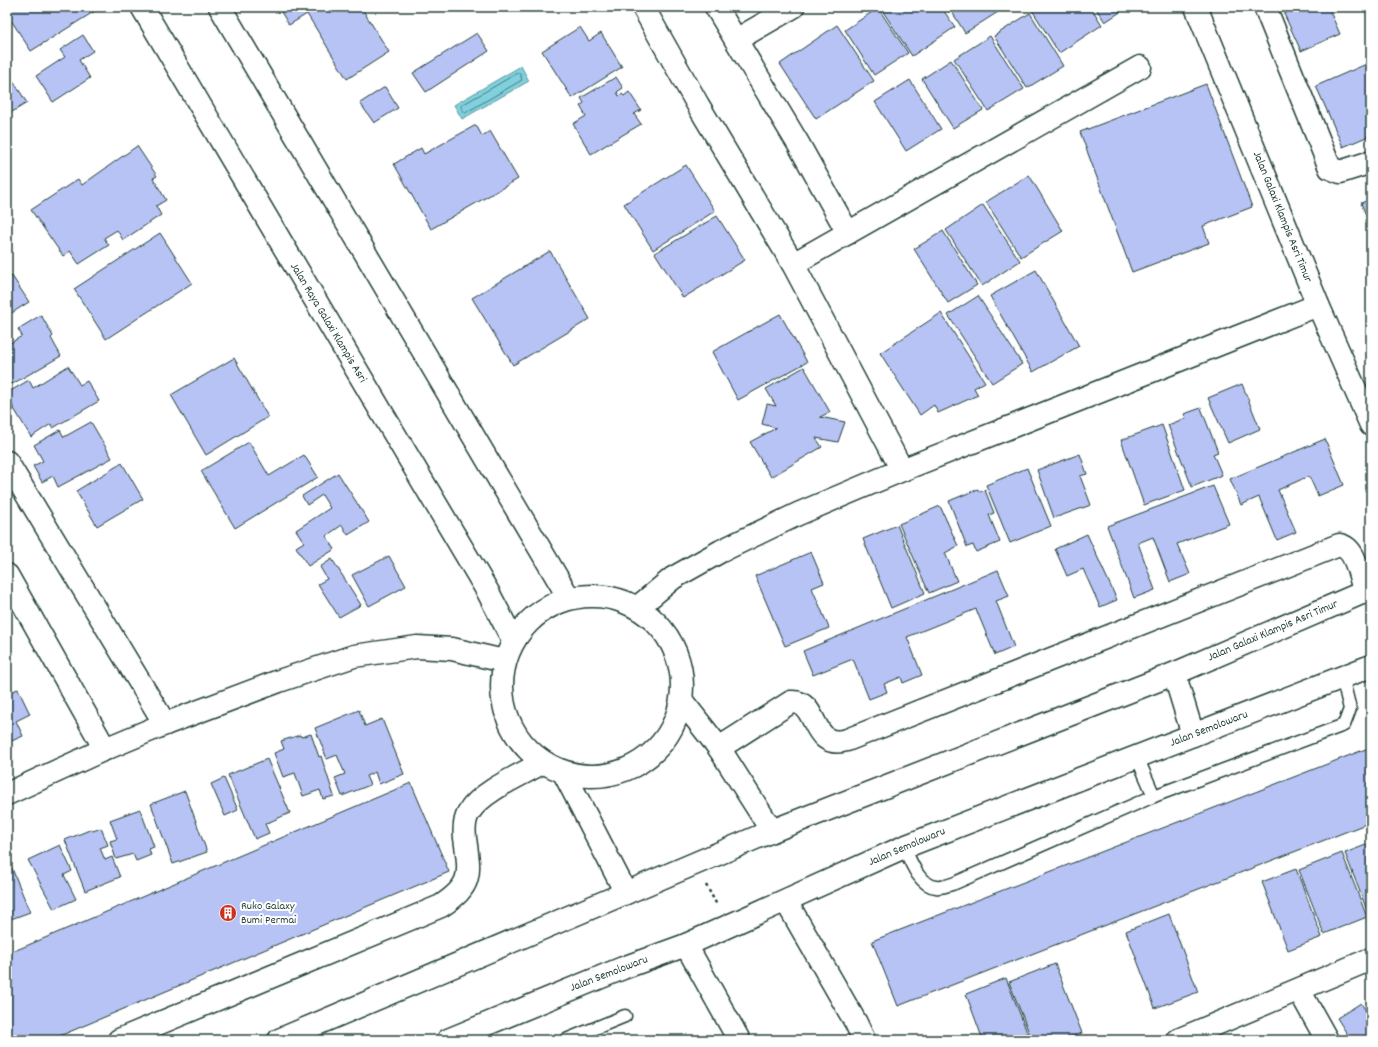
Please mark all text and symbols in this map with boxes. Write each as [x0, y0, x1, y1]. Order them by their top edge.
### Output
street label: Jalan Galaxi Klampis Asri Timur [1248, 149, 1316, 286]
street label: Jalan Raya Galaxi Klampis Asri [285, 260, 371, 386]
street label: Jalan Galaxi Klampis Asri Timur [1205, 596, 1341, 666]
street label: Jalan Semolowaru [1168, 706, 1250, 752]
street label: Jalan Semolowaru [866, 823, 948, 871]
place label: Ruko Galaxy Bumi Permai [241, 898, 296, 929]
building icon: Ruko Galaxy Bumi Permai [218, 903, 238, 923]
street label: Jalan Semolowaru [568, 951, 650, 997]

